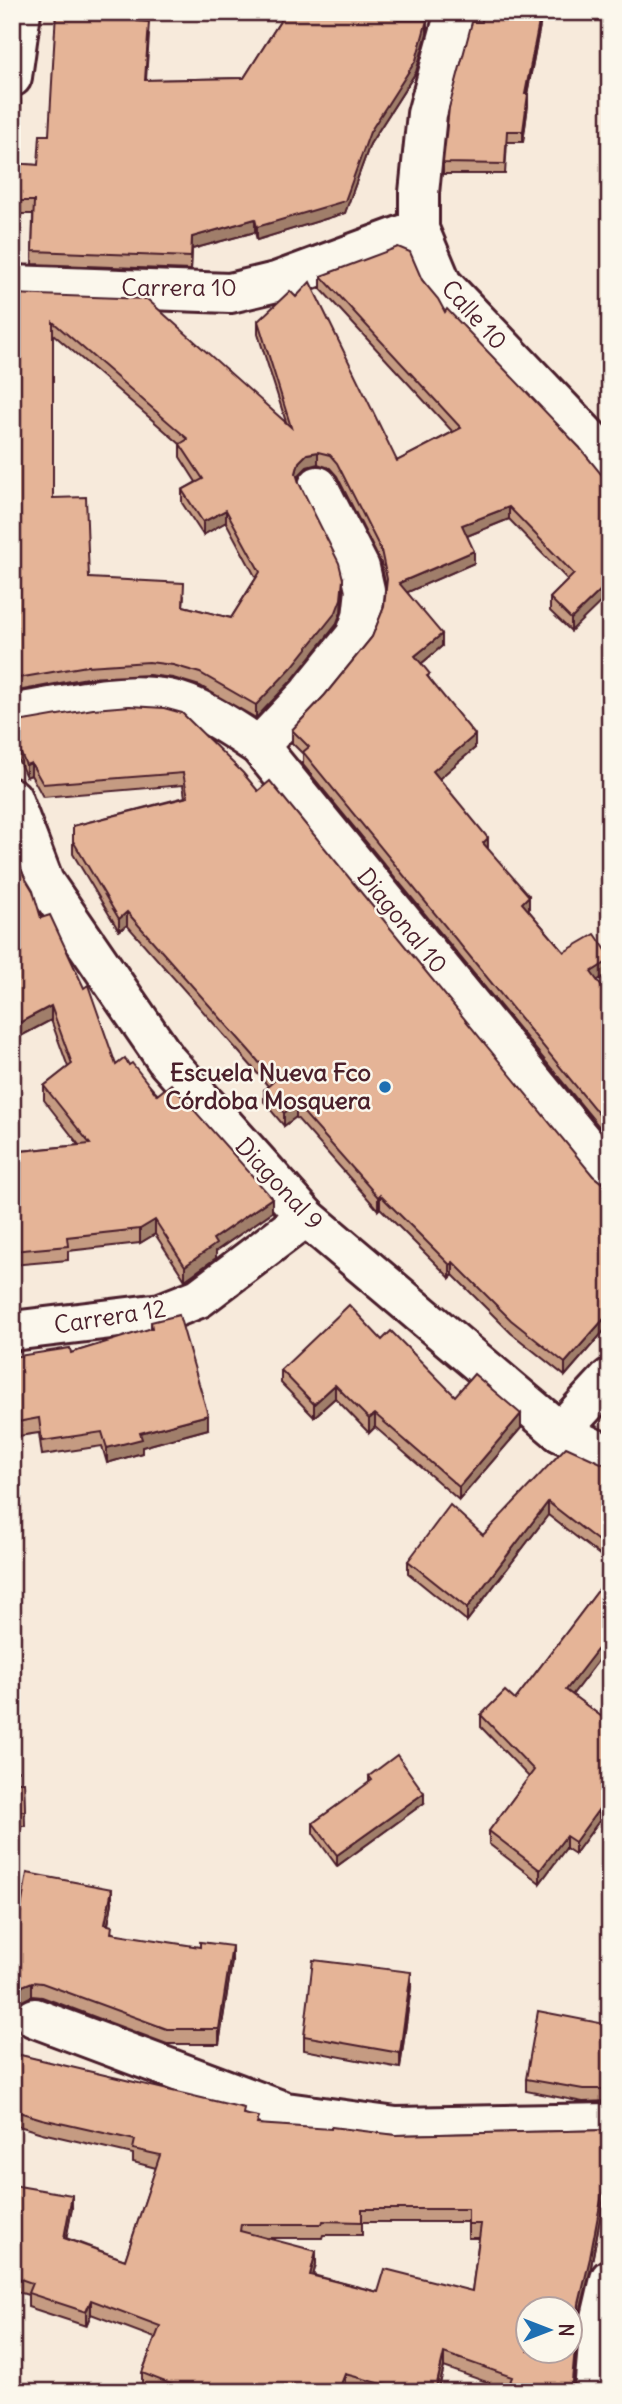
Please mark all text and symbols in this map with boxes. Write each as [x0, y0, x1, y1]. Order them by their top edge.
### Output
street label: Carrera 10 [121, 272, 237, 302]
street label: Calle 10 [435, 273, 514, 356]
street label: Diagonal 10 [351, 862, 454, 979]
place label: Escuela Nueva Fco Córdoba Mosquera [165, 1057, 371, 1115]
marker: Escuela Nueva Fco Córdoba Mosquera [377, 1079, 393, 1095]
street label: Diagonal 9 [229, 1131, 330, 1236]
street label: Carrera 12 [52, 1292, 168, 1340]
north arrow [514, 2296, 584, 2366]
text: N [554, 2323, 578, 2337]

